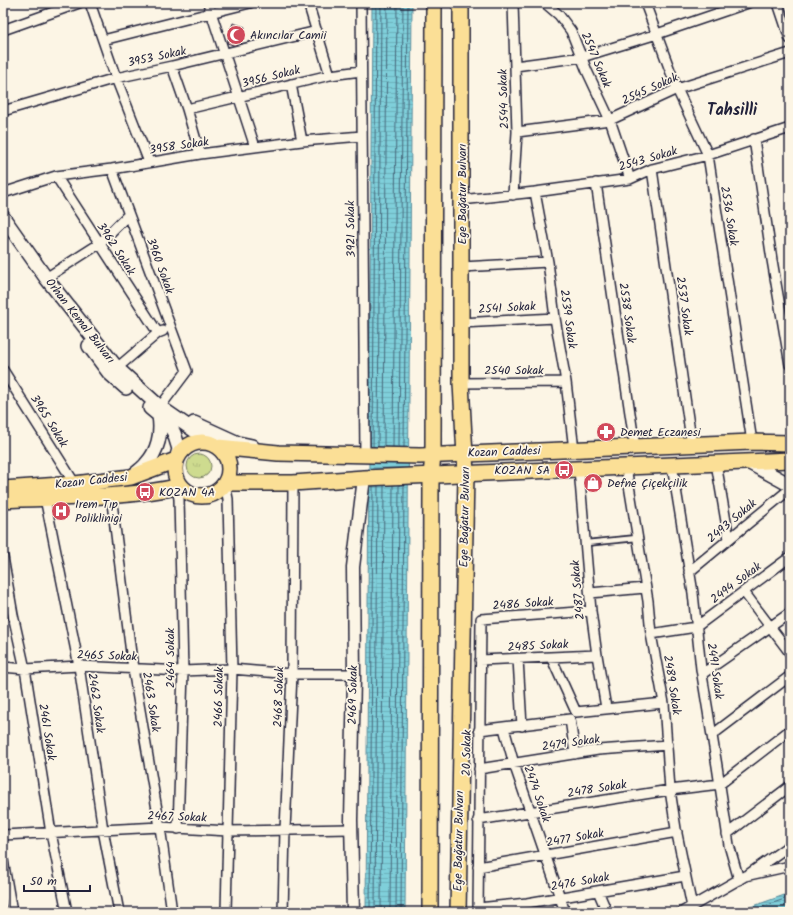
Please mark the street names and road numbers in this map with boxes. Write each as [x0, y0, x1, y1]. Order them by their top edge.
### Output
street label: 2547 Sokak [576, 29, 616, 91]
street label: 3953 Sokak [126, 41, 188, 72]
street label: 3956 Sokak [240, 61, 302, 93]
street label: 2544 Sokak [493, 68, 515, 129]
street label: 2545 Sokak [619, 68, 682, 110]
street label: 3958 Sokak [148, 132, 210, 160]
street label: 2543 Sokak [616, 141, 680, 176]
street label: Ege Bağatur Bulvarı [453, 144, 472, 244]
street label: 2536 Sokak [715, 185, 743, 248]
street label: 3921 Sokak [341, 200, 361, 258]
street label: 3962 Sokak [92, 219, 140, 280]
street label: 3960 Sokak [141, 235, 179, 297]
street label: Orhan Kemal Bulvarı [40, 274, 120, 368]
street label: 2537 Sokak [670, 275, 698, 337]
street label: 2538 Sokak [613, 281, 641, 345]
street label: 2539 Sokak [554, 288, 582, 350]
street label: 2541 Sokak [478, 297, 536, 319]
street label: 2540 Sokak [484, 361, 544, 380]
street label: 3965 Sokak [25, 391, 73, 451]
street label: Kozan Caddesi [467, 441, 542, 463]
street label: Ege Bağatur Bulvarı [455, 466, 475, 568]
street label: Kozan Caddesi [54, 468, 129, 494]
street label: 2493 Sokak [703, 494, 761, 547]
street label: 2494 Sokak [706, 557, 766, 609]
street label: 2487 Sokak [566, 559, 590, 621]
street label: 2486 Sokak [492, 592, 554, 616]
street label: 2464 Sokak [161, 627, 180, 688]
street label: 2485 Sokak [507, 635, 569, 657]
street label: 2491 Sokak [702, 642, 728, 701]
street label: 2465 Sokak [77, 645, 138, 667]
street label: 2489 Sokak [658, 654, 686, 717]
street label: 2469 Sokak [343, 665, 363, 725]
street label: 2466 Sokak [209, 666, 229, 727]
street label: 2468 Sokak [268, 666, 290, 728]
street label: 2463 Sokak [137, 671, 165, 734]
street label: 2462 Sokak [82, 672, 110, 735]
street label: 2461 Sokak [33, 702, 61, 762]
street label: 20 Sokak [457, 729, 477, 776]
street label: 2479 Sokak [541, 729, 602, 756]
street label: 2474 Sokak [518, 763, 556, 825]
street label: 2478 Sokak [566, 775, 628, 803]
street label: Ege Bağatur Bulvarı [449, 790, 469, 892]
street label: 2467 Sokak [147, 806, 207, 828]
street label: 2477 Sokak [545, 824, 606, 852]
street label: 2476 Sokak [549, 867, 611, 897]

